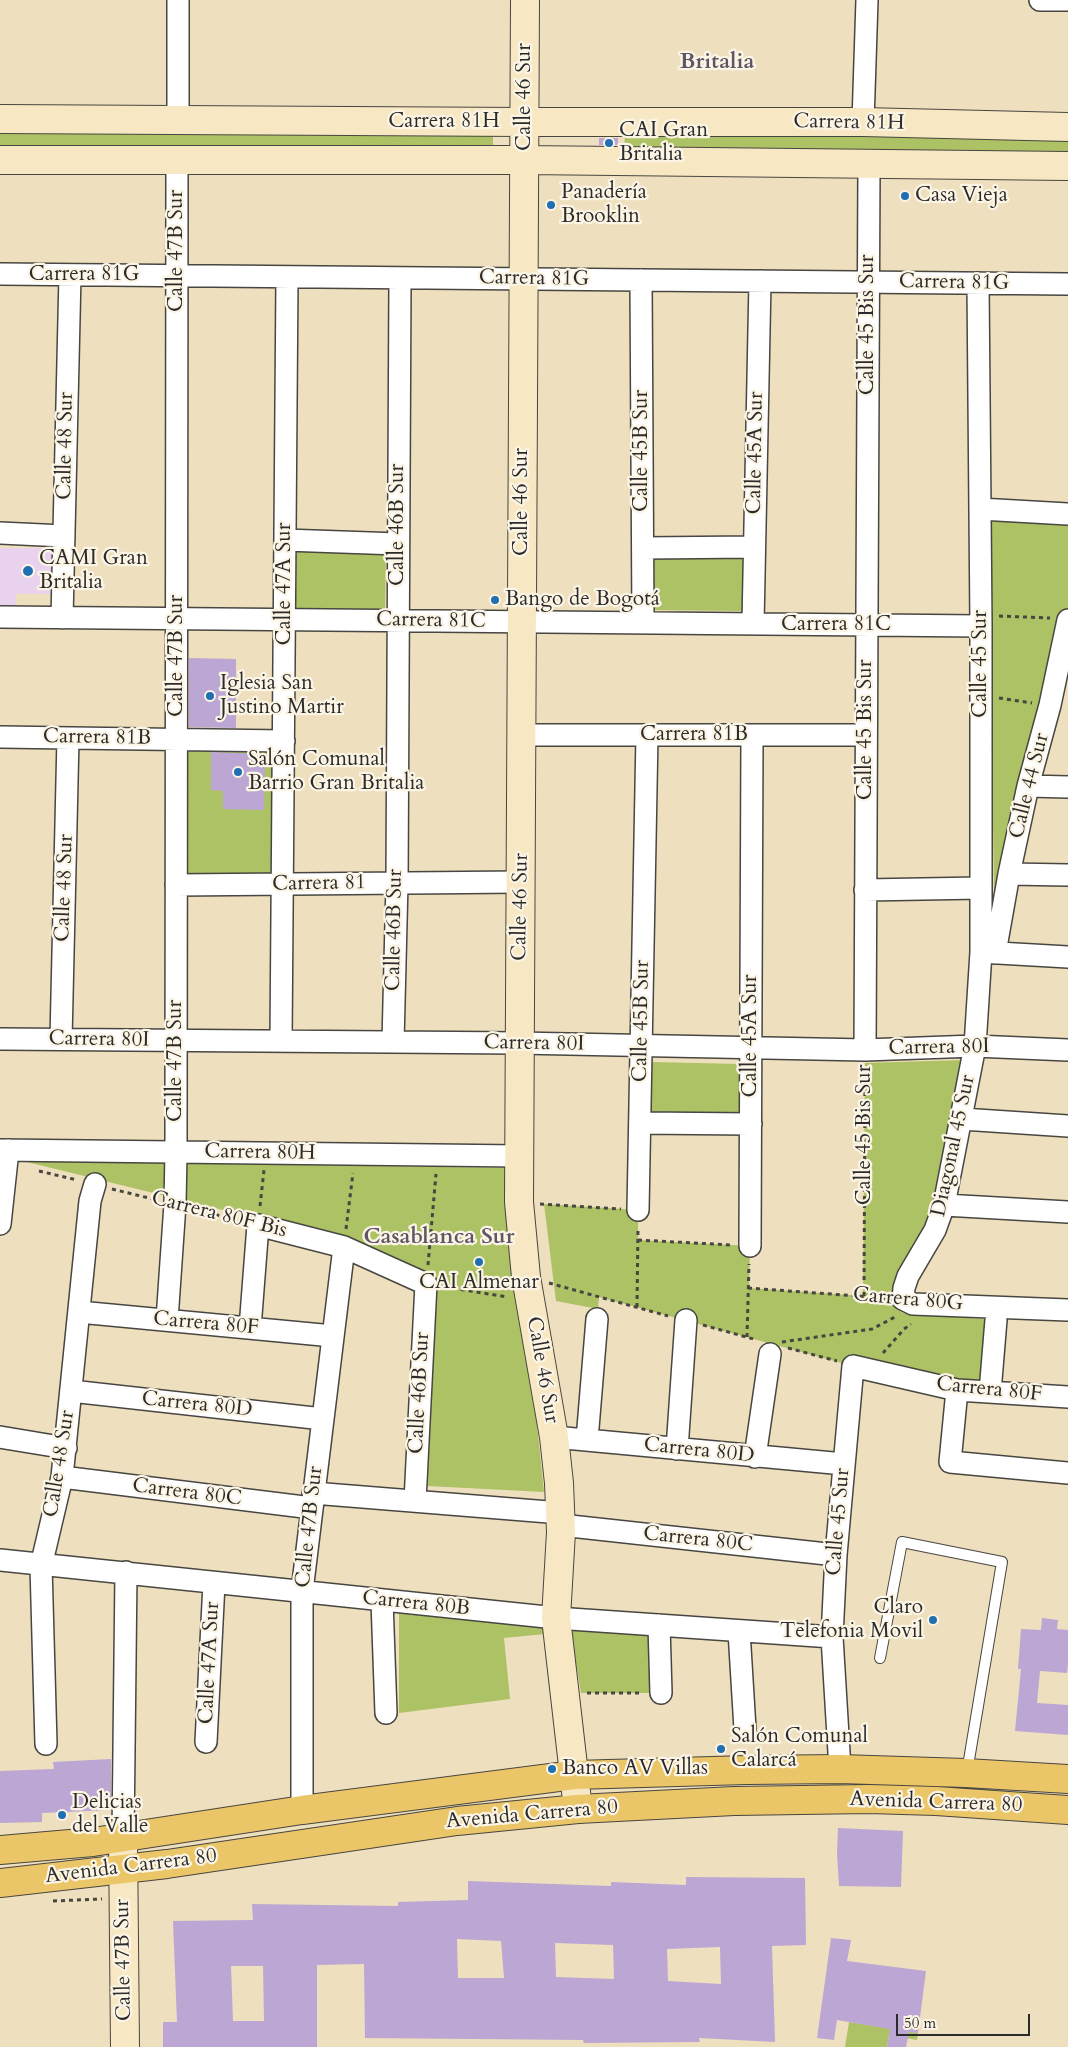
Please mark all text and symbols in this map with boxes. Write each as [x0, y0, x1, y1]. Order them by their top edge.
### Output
street label: Calle 46 Sur [512, 43, 538, 151]
district label: Britalia [680, 50, 754, 76]
street label: Carrera 81H [388, 109, 500, 135]
street label: Carrera 81H [793, 109, 905, 137]
place label: CAI Gran Britalia [619, 118, 708, 168]
marker: CAI Gran Britalia [603, 137, 615, 149]
place label: Panadería Brooklin [561, 180, 647, 230]
place label: Casa Vieja [915, 183, 1008, 209]
street label: Calle 47B Sur [164, 190, 190, 312]
marker: Casa Vieja [899, 190, 911, 202]
marker: Panadería Brooklin [545, 199, 557, 211]
street label: Calle 45 Bis Sur [855, 255, 881, 395]
street label: Carrera 81G [29, 262, 139, 288]
street label: Carrera 81G [479, 265, 589, 293]
street label: Carrera 81G [899, 269, 1009, 297]
street label: Calle 45B Sur [629, 390, 655, 512]
street label: Calle 45A Sur [742, 391, 770, 515]
street label: Calle 48 Sur [52, 392, 80, 500]
street label: Calle 46 Sur [509, 448, 535, 556]
street label: Calle 46B Sur [385, 464, 411, 586]
street label: Calle 47A Sur [272, 523, 298, 645]
place label: CAMI Gran Britalia [39, 546, 148, 596]
marker: CAMI Gran Britalia [21, 564, 35, 578]
place label: Bango de Bogotá [505, 587, 660, 613]
marker: Bango de Bogotá [489, 594, 501, 606]
street label: Calle 47B Sur [164, 595, 190, 717]
street label: Carrera 81C [376, 607, 486, 635]
street label: Calle 45 Sur [968, 610, 994, 718]
street label: Carrera 81C [781, 612, 891, 638]
street label: Calle 45 Bis Sur [853, 660, 879, 800]
place label: Iglesia San Justino Martir [220, 671, 344, 721]
marker: Iglesia San Justino Martir [204, 690, 216, 702]
street label: Carrera 81B [640, 722, 748, 748]
street label: Carrera 81B [43, 724, 151, 752]
street label: Calle 44 Sur [1005, 731, 1055, 841]
place label: Salón Comunal Barrio Gran Britalia [248, 747, 424, 797]
marker: Salón Comunal Barrio Gran Britalia [232, 766, 244, 778]
street label: Calle 48 Sur [51, 834, 79, 942]
street label: Calle 46 Sur [507, 853, 535, 961]
street label: Calle 46B Sur [381, 869, 409, 991]
street label: Carrera 81 [272, 871, 366, 897]
street label: Calle 45B Sur [628, 960, 656, 1082]
street label: Calle 45A Sur [738, 975, 764, 1097]
street label: Calle 47B Sur [163, 1000, 189, 1122]
street label: Carrera 80I [48, 1027, 150, 1053]
street label: Carrera 80I [483, 1031, 585, 1057]
street label: Carrera 80I [888, 1035, 990, 1061]
street label: Calle 45 Bis Sur [852, 1065, 878, 1205]
street label: Diagonal 45 Sur [927, 1073, 981, 1219]
street label: Carrera 80H [204, 1139, 316, 1167]
street label: Carrera 80F Bis [149, 1186, 289, 1244]
district label: Casablanca Sur [363, 1225, 515, 1251]
marker: CAI Almenar [473, 1256, 485, 1268]
place label: CAI Almenar [419, 1270, 539, 1296]
street label: Carrera 80G [852, 1283, 964, 1317]
street label: Carrera 80F [152, 1307, 260, 1341]
street label: Calle 46 Sur [520, 1315, 564, 1425]
street label: Calle 46B Sur [404, 1331, 436, 1455]
street label: Carrera 80F [935, 1372, 1043, 1408]
street label: Carrera 80D [141, 1387, 253, 1423]
street label: Calle 48 Sur [39, 1409, 81, 1519]
street label: Carrera 80D [643, 1433, 755, 1469]
street label: Calle 47B Sur [291, 1465, 329, 1589]
street label: Calle 45 Sur [822, 1467, 856, 1577]
street label: Carrera 80C [131, 1474, 243, 1512]
street label: Carrera 80C [642, 1522, 754, 1558]
street label: Carrera 80B [361, 1586, 471, 1622]
place label: Claro Telefonia Movil [780, 1595, 923, 1645]
street label: Calle 47A Sur [194, 1601, 226, 1725]
marker: Claro Telefonia Movil [927, 1614, 939, 1626]
place label: Salón Comunal Calarcá [731, 1724, 868, 1774]
marker: Salón Comunal Calarcá [715, 1743, 727, 1755]
place label: Banco AV Villas [562, 1756, 708, 1782]
marker: Banco AV Villas [546, 1763, 558, 1775]
street label: Avenida Carrera 80 [849, 1787, 1023, 1819]
place label: Delicias del Valle [72, 1790, 148, 1840]
street label: Avenida Carrera 80 [445, 1795, 619, 1835]
marker: Delicias del Valle [56, 1809, 68, 1821]
street label: Avenida Carrera 80 [44, 1844, 218, 1890]
street label: Calle 47B Sur [110, 1899, 138, 2021]
scale bar [898, 2004, 1032, 2036]
text: 50 m [904, 2013, 936, 2033]

